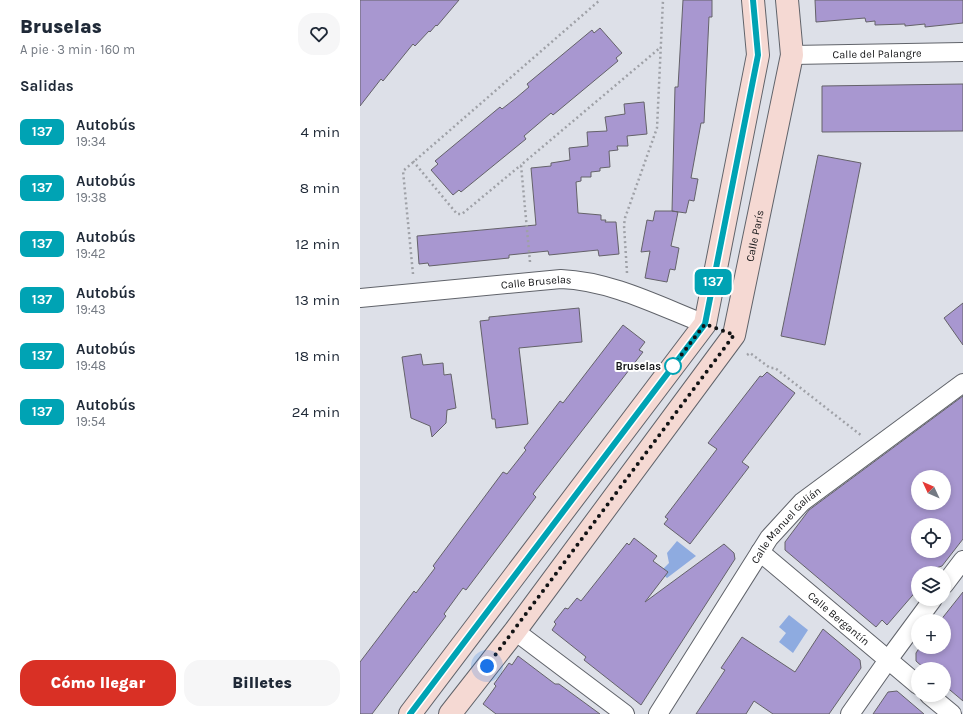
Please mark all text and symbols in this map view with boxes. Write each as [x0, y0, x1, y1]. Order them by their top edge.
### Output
button: heart [298, 13, 340, 55]
text: Bruselas [20, 16, 102, 38]
text: A pie · 3 min · 160 m [20, 42, 135, 57]
street label: Calle del Palangre [832, 47, 922, 61]
text: Salidas [20, 77, 74, 95]
text: Autobús [76, 116, 136, 134]
text: 137 [32, 123, 52, 140]
text: 4 min [301, 123, 340, 141]
text: 19:34 [76, 134, 106, 149]
text: Autobús [76, 172, 136, 190]
text: 137 [32, 179, 52, 196]
text: 8 min [300, 179, 340, 197]
text: 19:38 [76, 190, 107, 205]
street label: Calle París [743, 209, 767, 263]
text: Autobús [76, 228, 136, 246]
text: 137 [32, 235, 52, 252]
text: 12 min [295, 235, 340, 253]
text: 19:42 [76, 246, 106, 261]
line badge: 137 [690, 269, 736, 295]
street label: Calle Bruselas [500, 273, 572, 292]
text: 137 [703, 273, 723, 290]
text: Autobús [76, 284, 136, 302]
text: 137 [32, 291, 52, 308]
text: 13 min [295, 291, 340, 309]
text: 19:43 [76, 302, 106, 317]
text: Autobús [76, 340, 136, 358]
text: 137 [32, 347, 52, 364]
text: 18 min [295, 347, 340, 365]
marker: Bruselas [664, 357, 682, 375]
text: 19:48 [76, 358, 106, 373]
place label: Bruselas [615, 360, 661, 373]
text: Autobús [76, 396, 136, 414]
text: 137 [32, 403, 52, 420]
text: 24 min [292, 403, 340, 421]
text: 19:54 [76, 414, 105, 429]
north arrow [911, 470, 951, 510]
map controls [911, 470, 951, 702]
street label: Calle Manuel Galián [749, 484, 824, 566]
button: locate [911, 518, 951, 558]
button: layers [911, 566, 951, 606]
street label: Calle Bergantín [805, 589, 872, 648]
button: + [911, 614, 951, 654]
your location [477, 656, 497, 676]
button: Cómo llegar [20, 660, 176, 706]
button: Billetes [184, 660, 340, 706]
button: − [911, 662, 951, 702]

